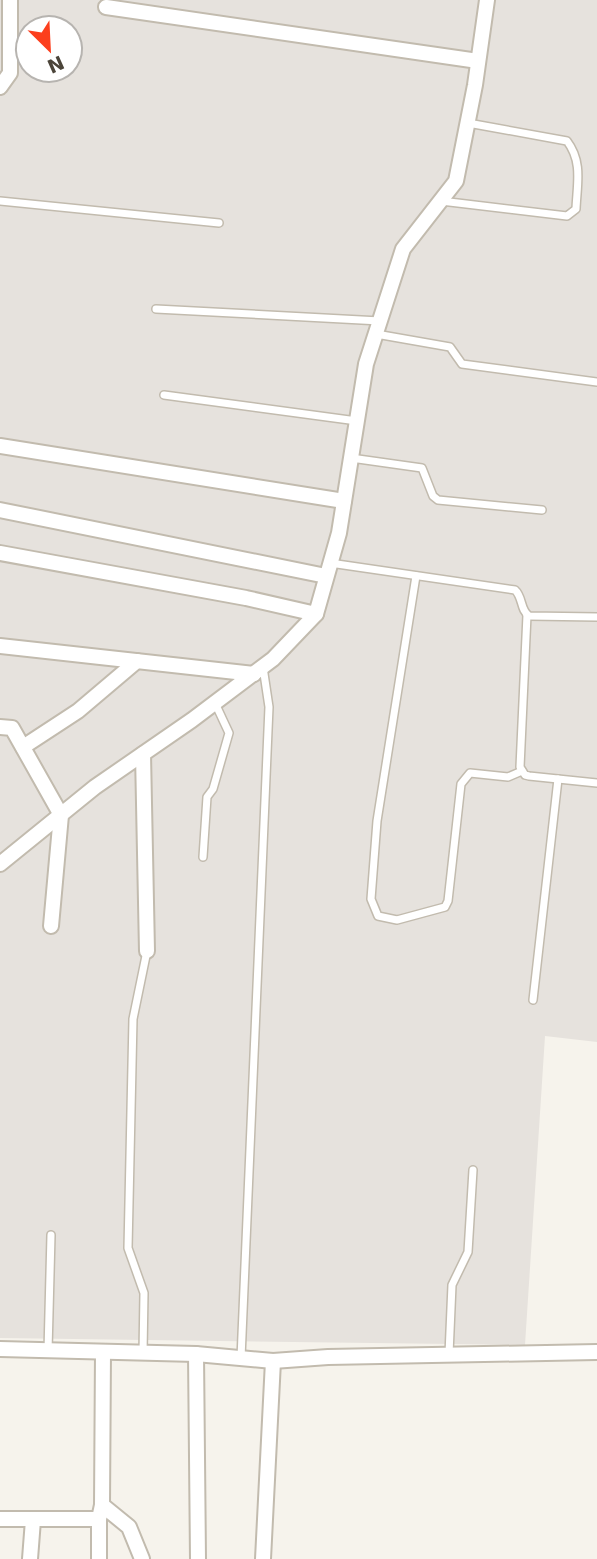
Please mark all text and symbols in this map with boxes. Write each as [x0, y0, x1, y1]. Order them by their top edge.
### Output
north arrow [14, 14, 84, 84]
text: N [44, 51, 68, 78]

